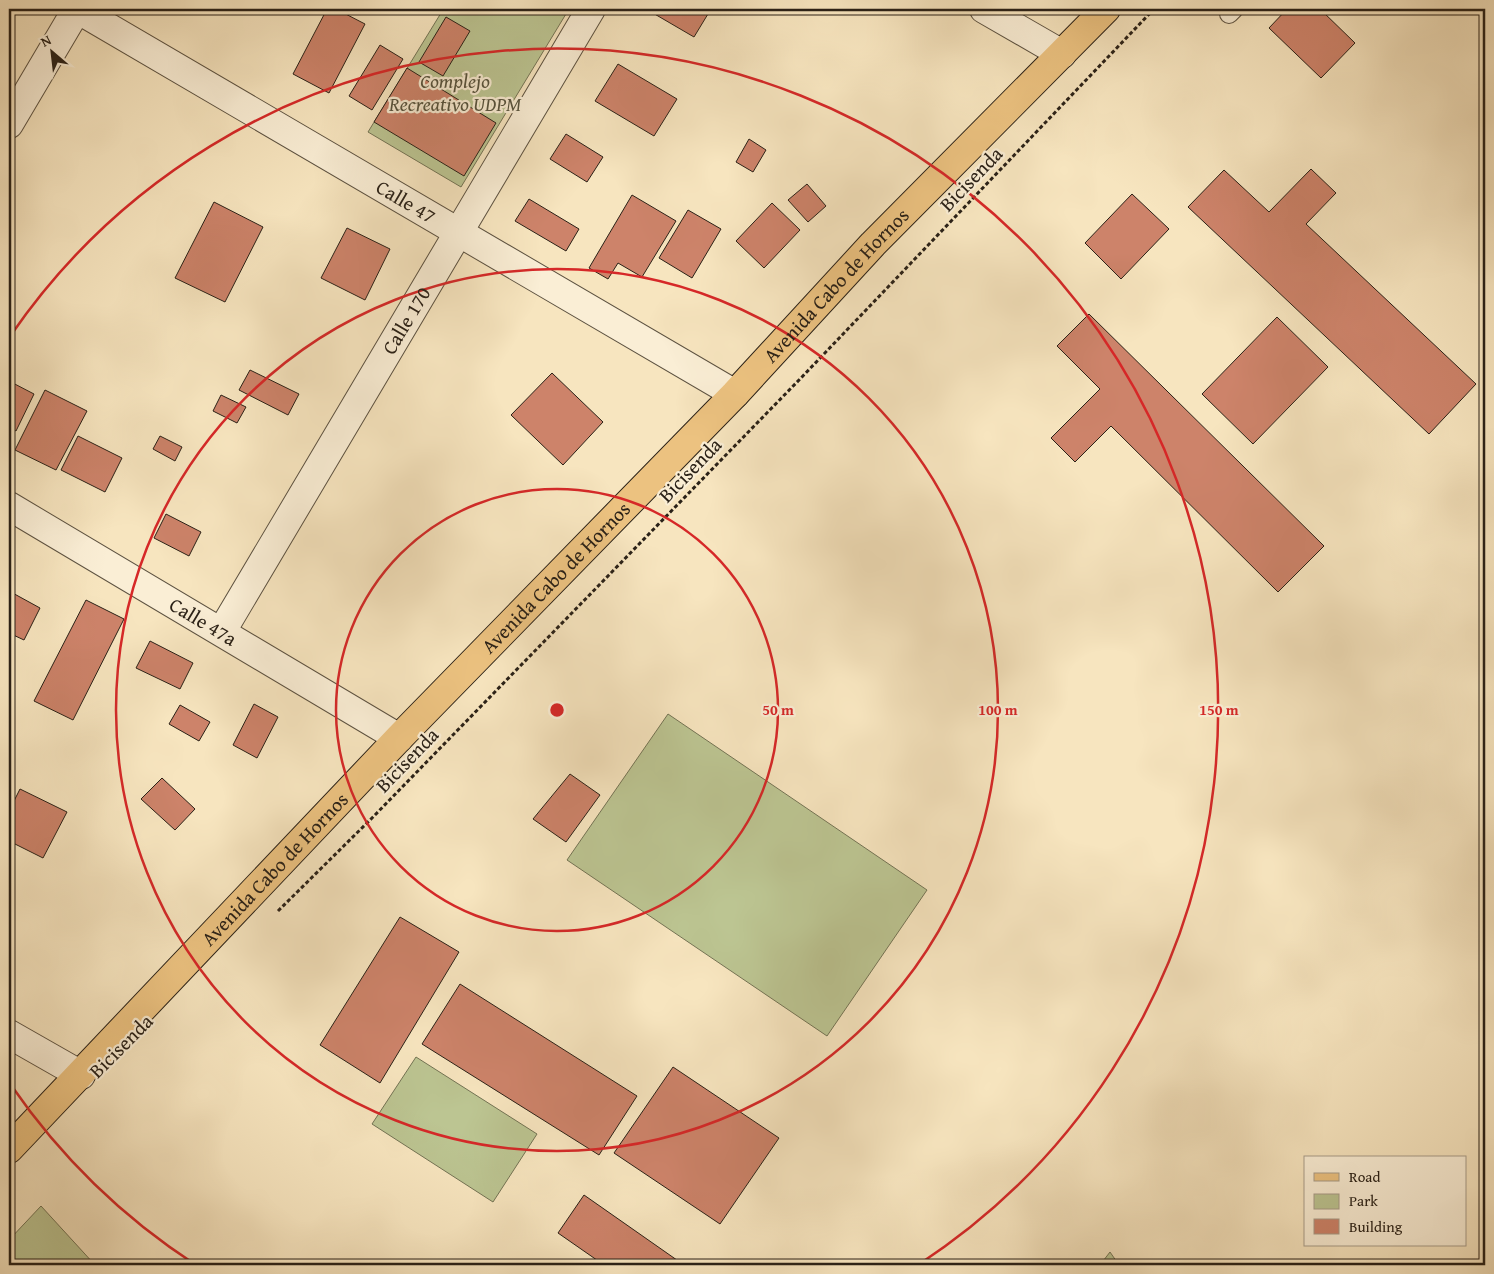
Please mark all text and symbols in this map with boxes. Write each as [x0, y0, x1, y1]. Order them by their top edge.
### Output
north arrow [28, 28, 78, 78]
text: N [37, 29, 55, 52]
park label: Complejo Recreativo UDPM [388, 66, 522, 118]
street label: Bicisenda [932, 139, 1009, 218]
street label: Calle 47 [371, 172, 441, 230]
street label: Avenida Cabo de Hornos [756, 201, 915, 369]
street label: Calle 170 [374, 281, 437, 360]
street label: Bicisenda [651, 430, 728, 509]
street label: Avenida Cabo de Hornos [474, 495, 637, 660]
street label: Calle 47a [164, 590, 243, 653]
text: 50 m [762, 699, 794, 720]
text: 100 m [978, 699, 1018, 720]
text: 150 m [1199, 699, 1239, 720]
centre of rings [548, 701, 566, 719]
street label: Bicisenda [368, 720, 445, 799]
street label: Avenida Cabo de Hornos [194, 785, 355, 952]
street label: Bicisenda [82, 1007, 160, 1084]
legend [1304, 1156, 1466, 1246]
text: Road [1349, 1166, 1380, 1187]
text: Park [1349, 1190, 1378, 1211]
text: Building [1349, 1216, 1403, 1237]

